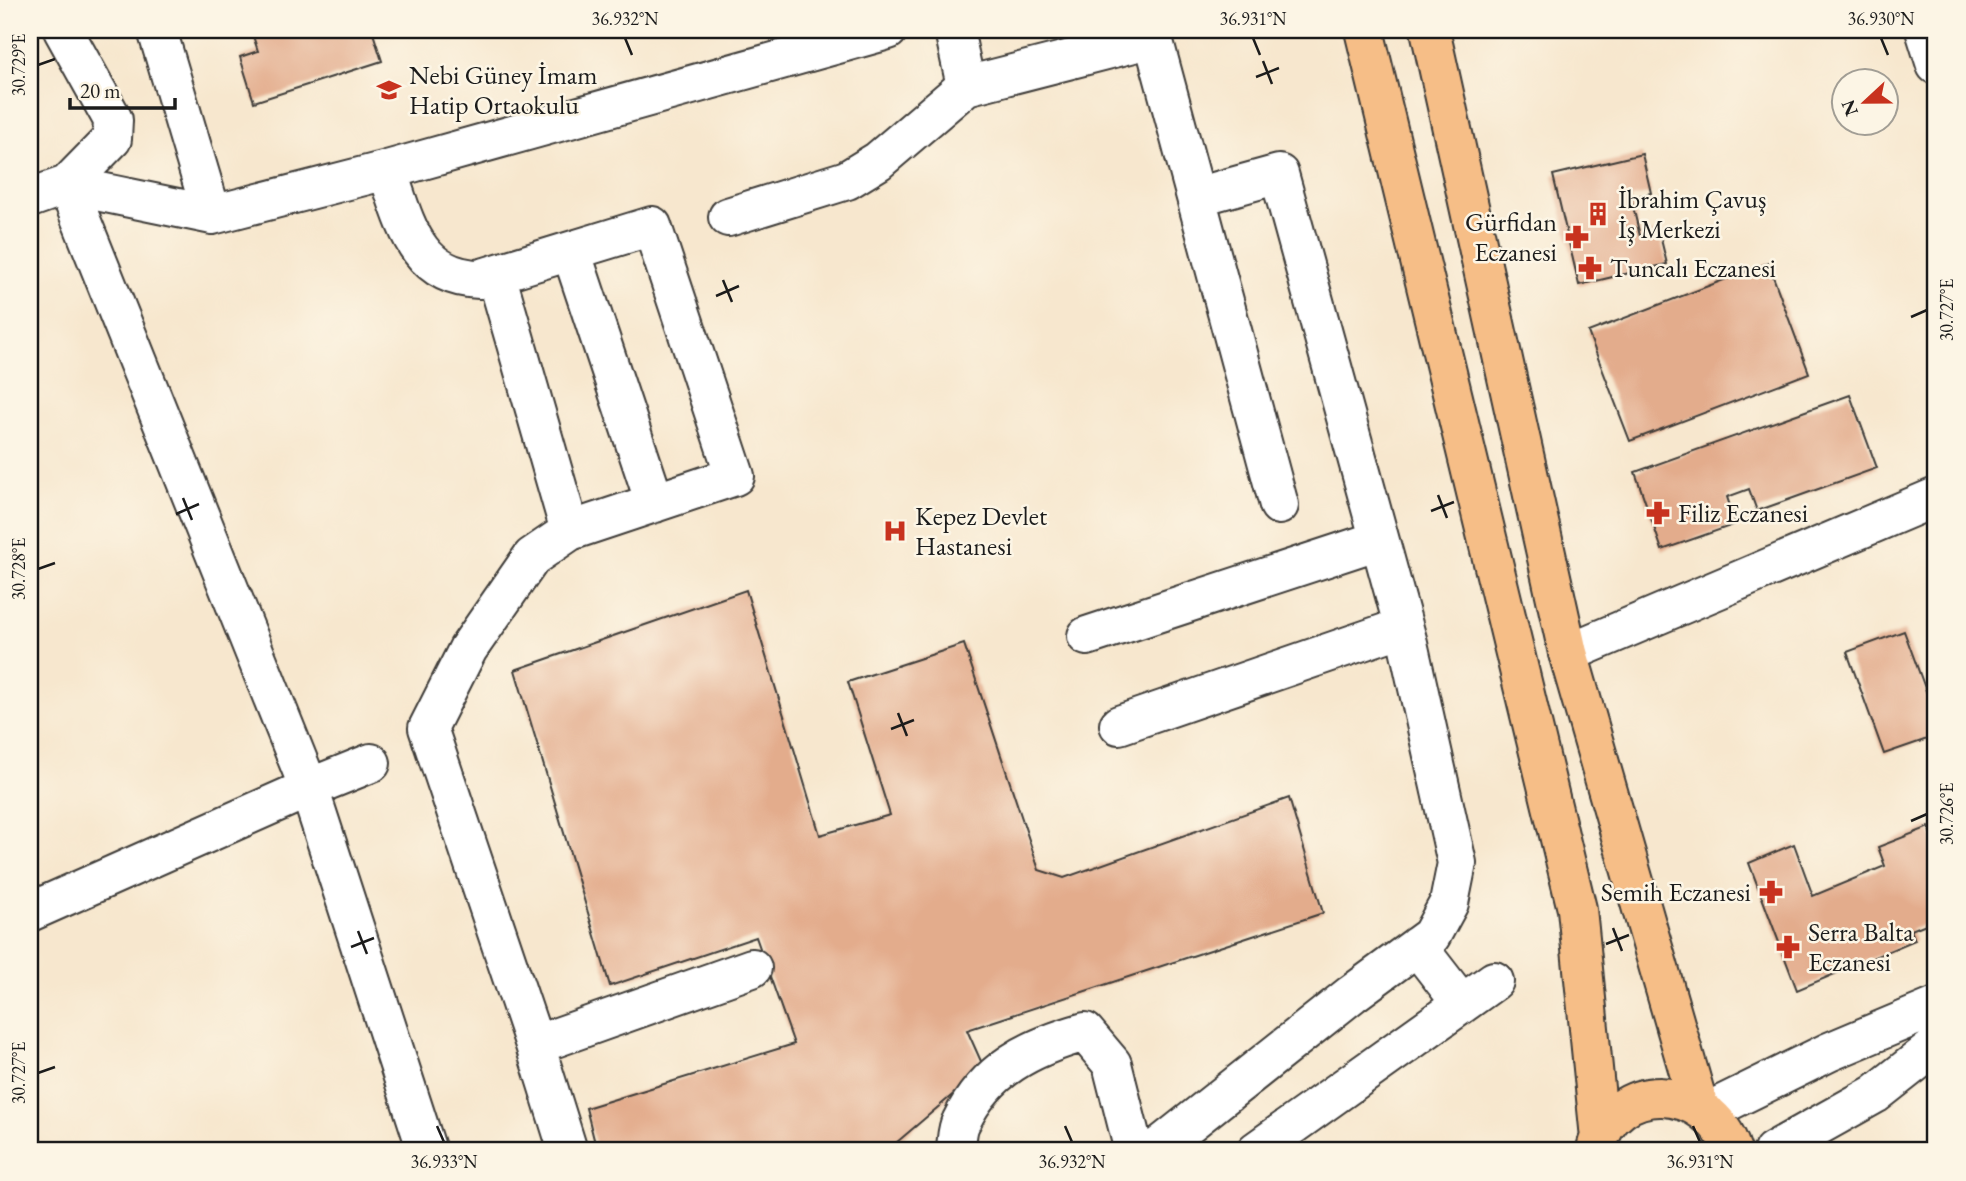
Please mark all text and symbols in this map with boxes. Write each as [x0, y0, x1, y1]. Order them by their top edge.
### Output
text: 36.932°N [592, 7, 659, 30]
text: 36.931°N [1220, 7, 1287, 30]
text: 36.930°N [1848, 7, 1915, 30]
text: 30.729°E [7, 34, 30, 96]
place label: Nebi Güney İmam Hatip Ortaokulu [409, 58, 597, 122]
scale bar [70, 66, 175, 110]
north arrow [1829, 66, 1899, 136]
school or university icon: Nebi Güney İmam Hatip Ortaokulu [375, 76, 403, 104]
text: 20 m [80, 77, 121, 104]
text: N [1835, 96, 1864, 120]
place label: İbrahim Çavuş İş Merkezi [1618, 182, 1766, 246]
building icon: İbrahim Çavuş İş Merkezi [1584, 200, 1612, 228]
place label: Gürfidan Eczanesi [1465, 205, 1557, 269]
pharmacy icon: Gürfidan Eczanesi [1563, 223, 1591, 251]
place label: Tuncalı Eczanesi [1610, 251, 1776, 285]
pharmacy icon: Tuncalı Eczanesi [1576, 254, 1604, 282]
text: 30.727°E [1935, 279, 1958, 341]
place label: Filiz Eczanesi [1678, 496, 1808, 530]
place label: Kepez Devlet Hastanesi [915, 499, 1047, 563]
pharmacy icon: Filiz Eczanesi [1644, 499, 1672, 527]
hospital icon: Kepez Devlet Hastanesi [881, 517, 909, 545]
text: 30.728°E [7, 538, 30, 600]
text: 30.726°E [1935, 783, 1958, 845]
place label: Semih Eczanesi [1601, 875, 1751, 909]
pharmacy icon: Semih Eczanesi [1757, 878, 1785, 906]
place label: Serra Balta Eczanesi [1808, 915, 1914, 979]
pharmacy icon: Serra Balta Eczanesi [1774, 933, 1802, 961]
text: 30.727°E [7, 1042, 30, 1104]
text: 36.933°N [411, 1150, 478, 1173]
text: 36.932°N [1039, 1150, 1106, 1173]
text: 36.931°N [1667, 1150, 1734, 1173]

